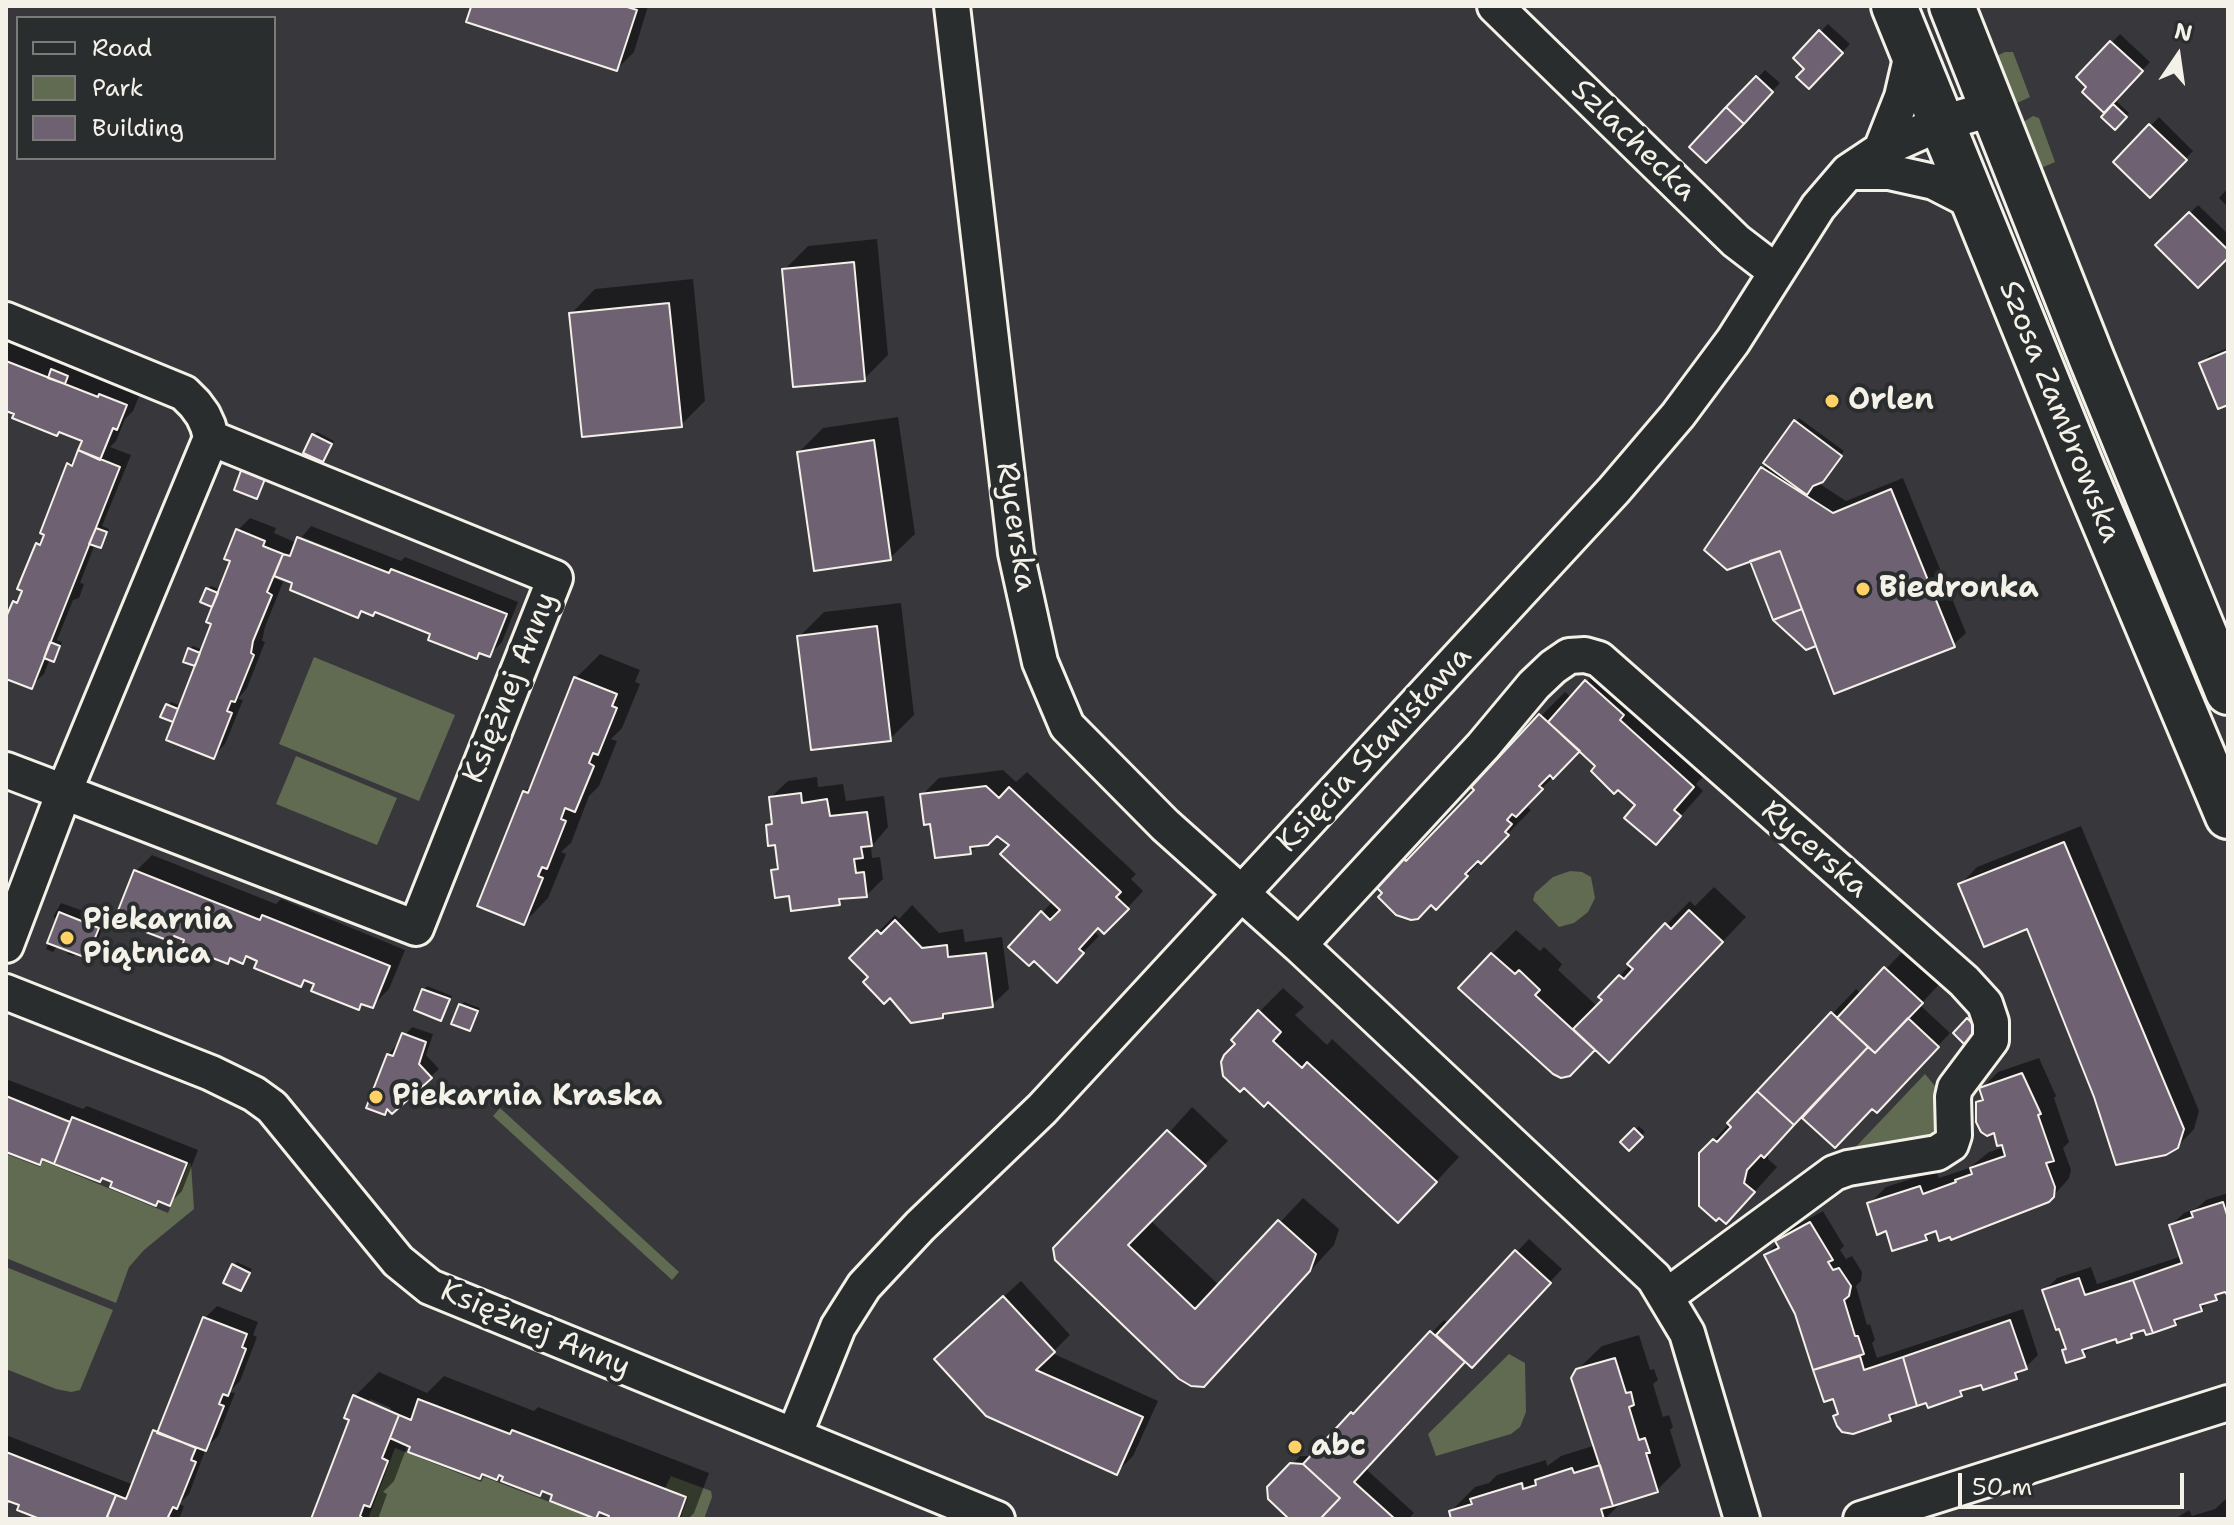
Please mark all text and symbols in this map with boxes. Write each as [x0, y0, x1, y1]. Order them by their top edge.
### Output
legend [16, 16, 276, 160]
north arrow [2138, 16, 2218, 96]
text: N [2172, 16, 2195, 48]
text: Road [92, 32, 152, 64]
text: Park [92, 72, 144, 104]
street label: Szlachecka [1563, 72, 1703, 210]
text: Building [92, 112, 184, 144]
street label: Szosa Zambrowska [1990, 276, 2128, 548]
place label: Orlen [1848, 383, 1934, 419]
marker: Orlen [1823, 392, 1841, 410]
street label: Rycerska [987, 460, 1043, 594]
place label: Biedronka [1879, 571, 2039, 607]
marker: Biedronka [1854, 580, 1872, 598]
street label: Księżnej Anny [456, 587, 566, 789]
street label: Księcia Stanisława [1270, 639, 1480, 861]
street label: Rycerska [1753, 794, 1875, 906]
place label: Piekarnia Piątnica [83, 903, 233, 974]
marker: Piekarnia Piątnica [58, 929, 76, 947]
place label: Piekarnia Kraska [392, 1079, 662, 1115]
marker: Piekarnia Kraska [367, 1088, 385, 1106]
street label: Księżnej Anny [434, 1274, 636, 1386]
place label: abc [1311, 1429, 1366, 1465]
marker: abc [1286, 1438, 1304, 1456]
scale bar [1962, 1457, 2188, 1507]
text: 50 m [1972, 1471, 2032, 1503]

